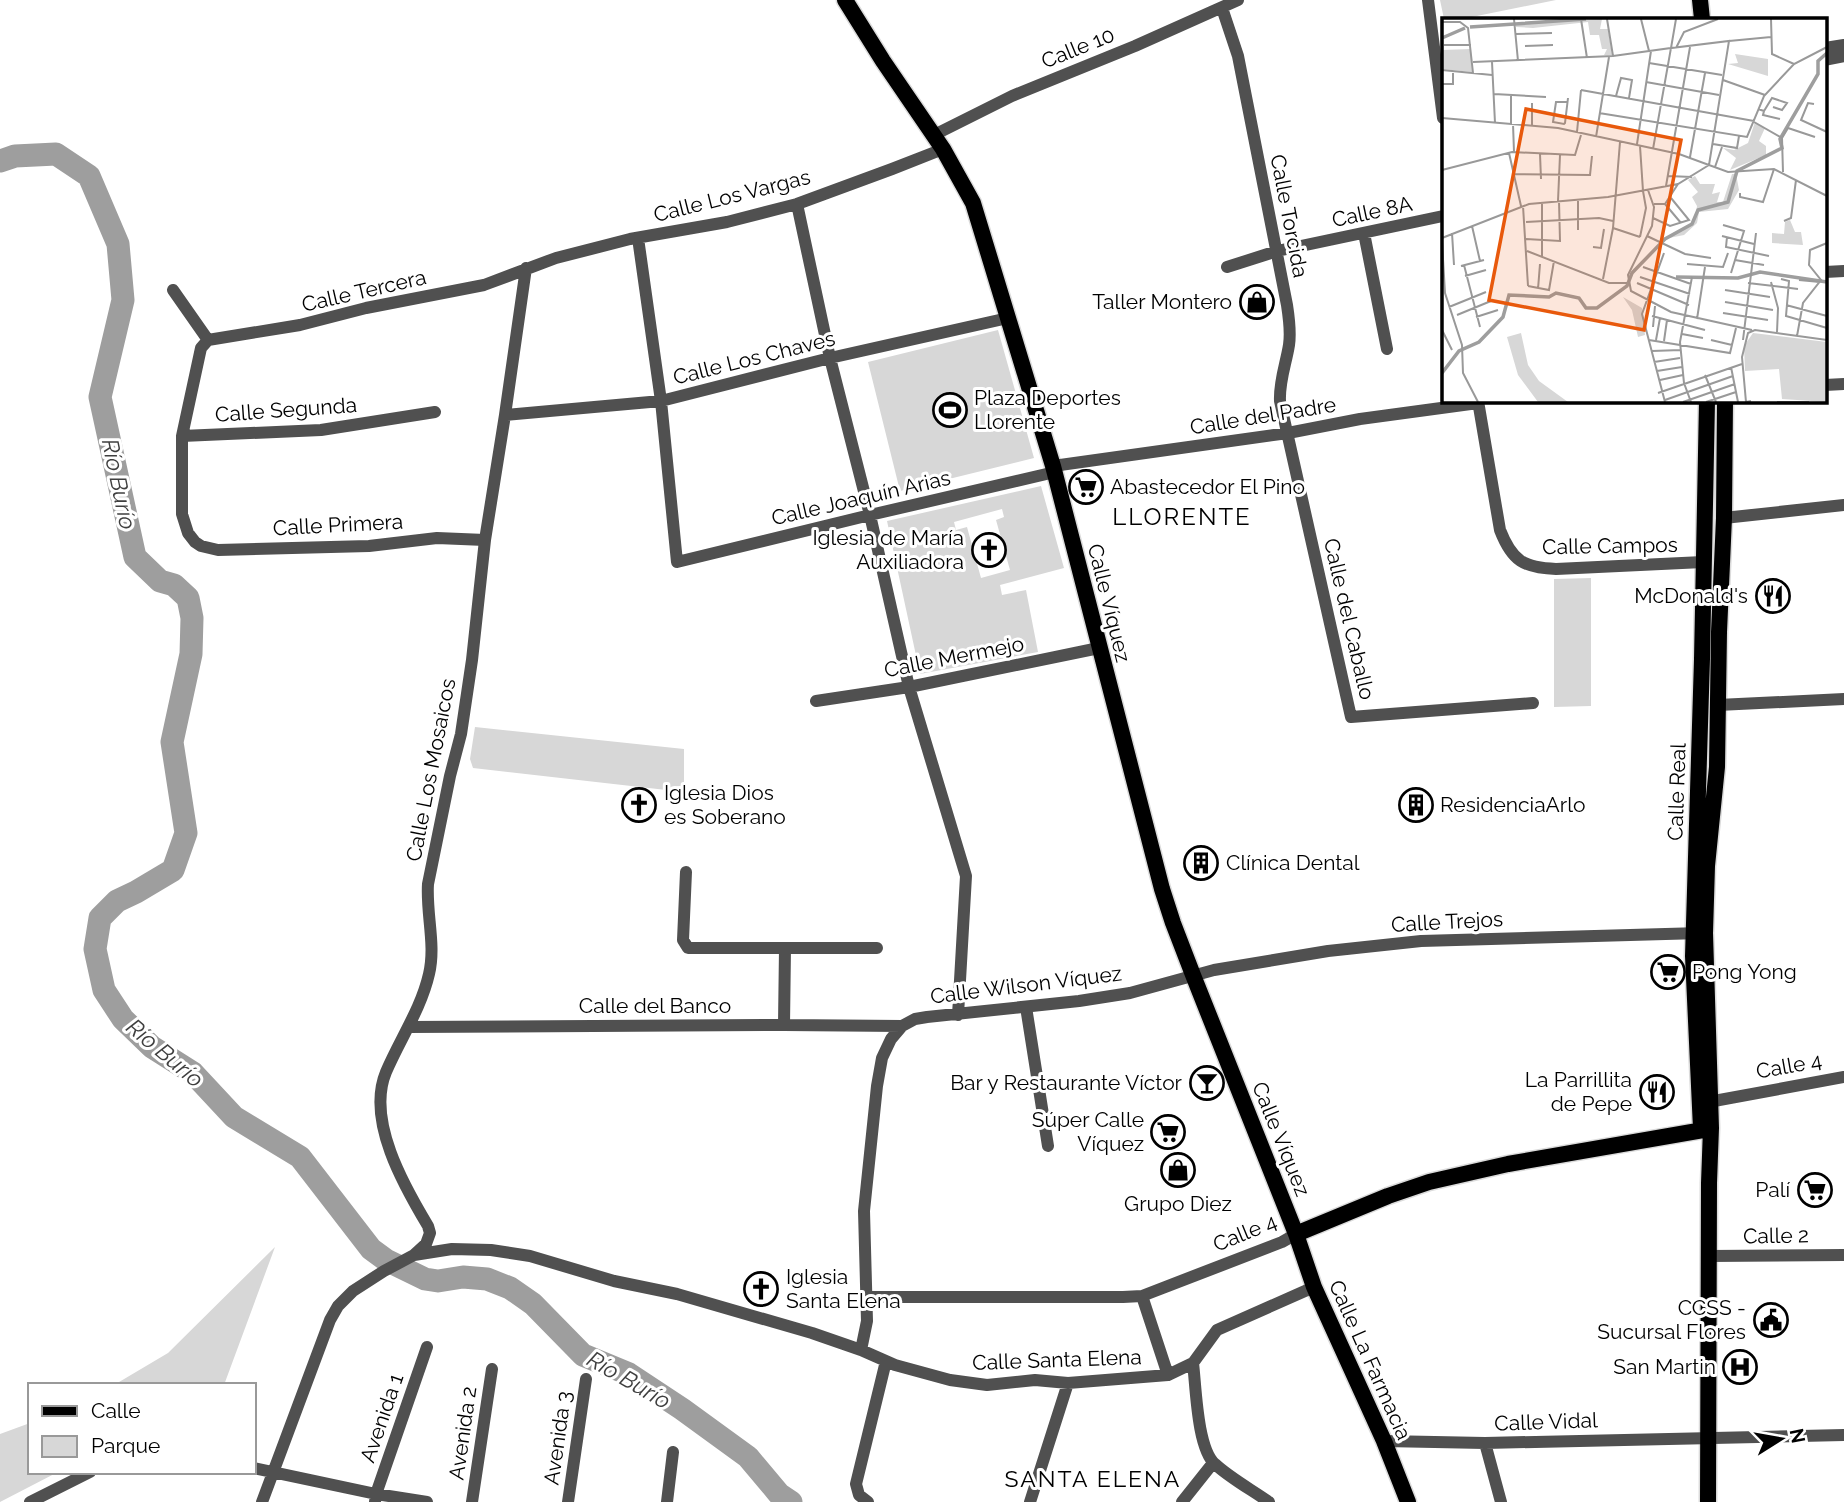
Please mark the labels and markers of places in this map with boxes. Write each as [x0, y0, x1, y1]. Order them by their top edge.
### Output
shop icon: Taller Montero [1238, 283, 1276, 321]
place label: Taller Montero [1092, 289, 1232, 314]
place label: Plaza Deportes Llorente [974, 385, 1121, 434]
sports icon: Plaza Deportes Llorente [931, 391, 969, 429]
supermarket icon: Abastecedor El Pino [1067, 468, 1105, 506]
place label: Abastecedor El Pino [1110, 474, 1305, 499]
place label: Iglesia de María Auxiliadora [813, 525, 964, 574]
church icon: Iglesia de María Auxiliadora [970, 531, 1008, 569]
restaurant icon: McDonald's [1754, 577, 1792, 615]
place label: McDonald's [1634, 583, 1748, 608]
place label: Iglesia Dios es Soberano [664, 780, 786, 829]
church icon: Iglesia Dios es Soberano [620, 786, 658, 824]
building icon: ResidenciaArlo [1397, 786, 1435, 824]
place label: ResidenciaArlo [1440, 792, 1585, 817]
building icon: Clínica Dental [1182, 844, 1220, 882]
place label: Clínica Dental [1226, 850, 1360, 875]
supermarket icon: Pong Yong [1649, 953, 1687, 991]
place label: Pong Yong [1692, 959, 1797, 984]
bar icon: Bar y Restaurante Víctor [1188, 1064, 1226, 1102]
place label: La Parrillita de Pepe [1525, 1067, 1632, 1116]
place label: Bar y Restaurante Víctor [950, 1070, 1183, 1095]
restaurant icon: La Parrillita de Pepe [1638, 1073, 1676, 1111]
place label: Súper Calle Víquez [1032, 1107, 1144, 1156]
supermarket icon: Súper Calle Víquez [1149, 1113, 1187, 1151]
shop icon: Grupo Diez [1159, 1151, 1197, 1189]
supermarket icon: Palí [1796, 1171, 1834, 1209]
place label: Palí [1755, 1177, 1790, 1202]
place label: Grupo Diez [1124, 1191, 1232, 1216]
place label: Iglesia Santa Elena [786, 1264, 901, 1313]
church icon: Iglesia Santa Elena [742, 1270, 780, 1308]
place label: CCSS - Sucursal Flores [1597, 1295, 1746, 1344]
public building icon: CCSS - Sucursal Flores [1752, 1301, 1790, 1339]
hospital icon: San Martin [1721, 1348, 1759, 1386]
place label: San Martin [1613, 1354, 1716, 1379]

